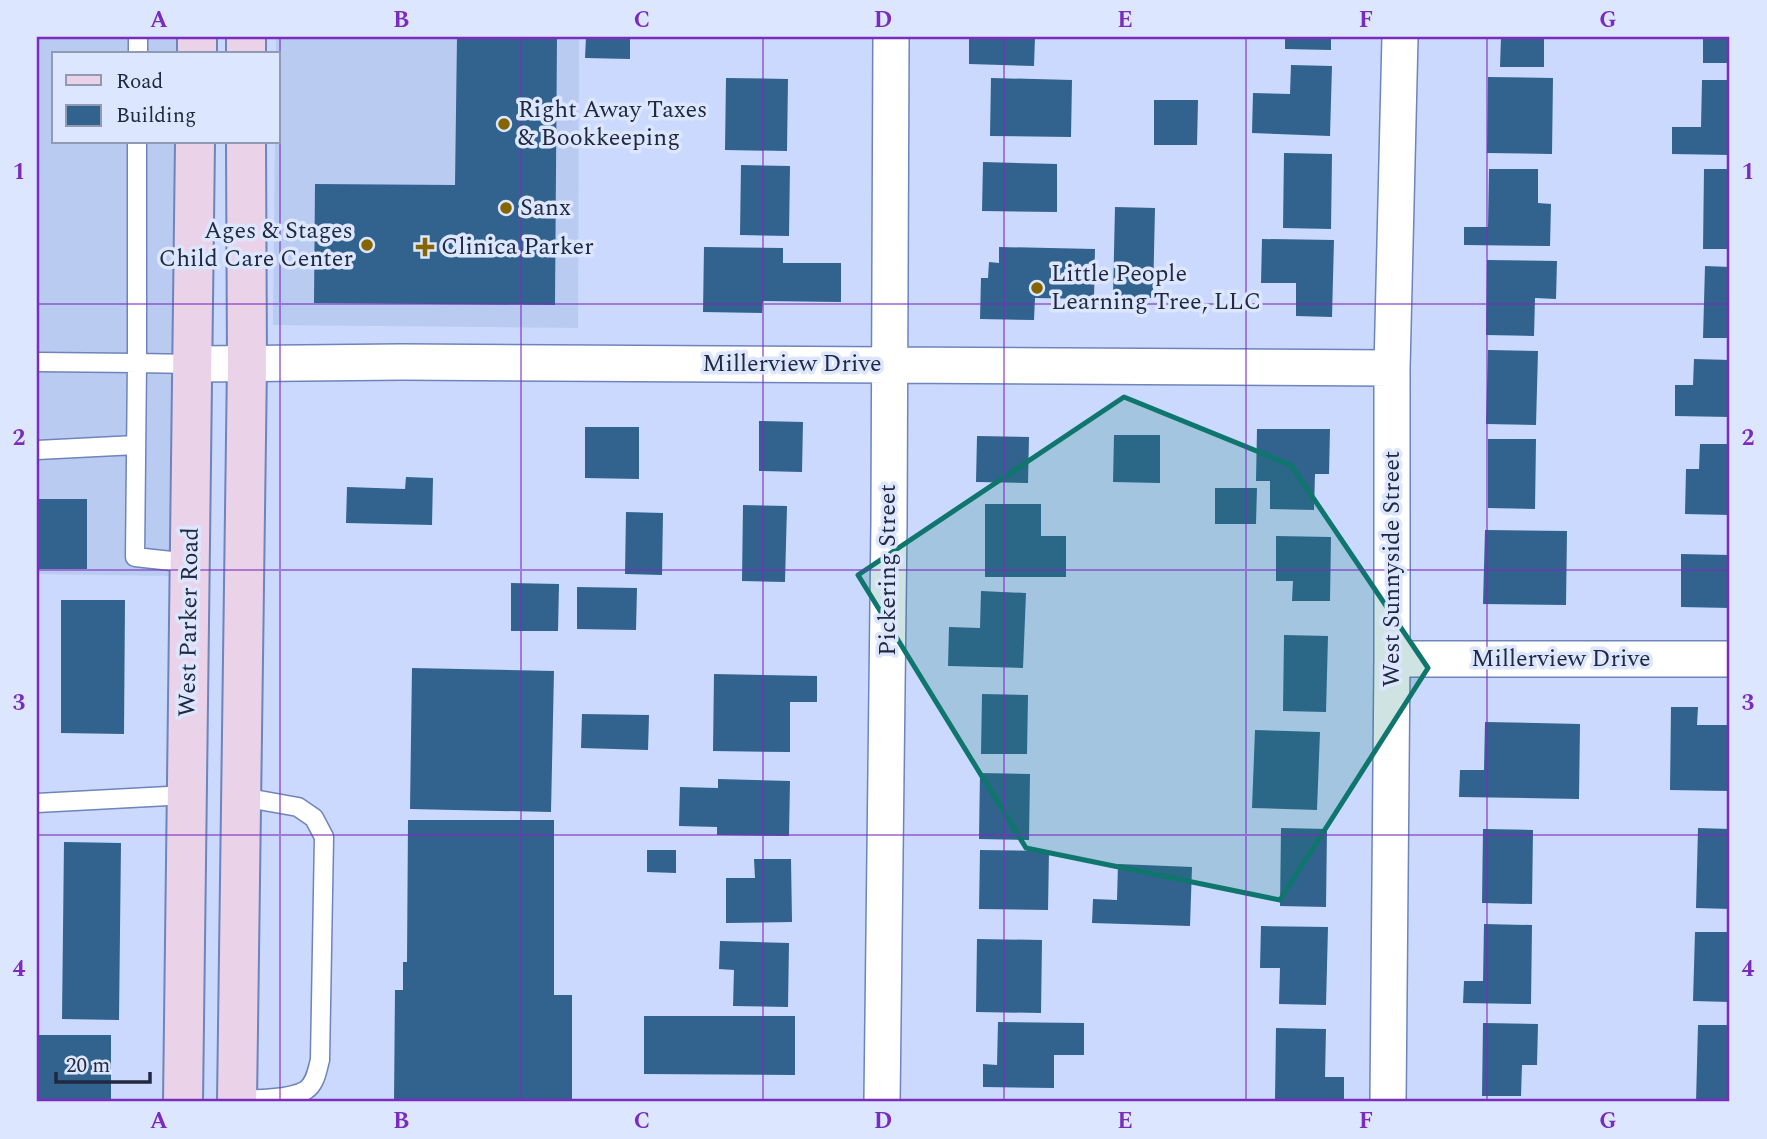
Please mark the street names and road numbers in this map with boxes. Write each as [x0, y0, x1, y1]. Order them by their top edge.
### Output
street label: Millerview Drive [702, 346, 882, 382]
street label: West Sunnyside Street [1374, 451, 1410, 687]
street label: Pickering Street [870, 484, 906, 656]
street label: West Parker Road [169, 527, 209, 717]
street label: Millerview Drive [1471, 641, 1651, 677]

